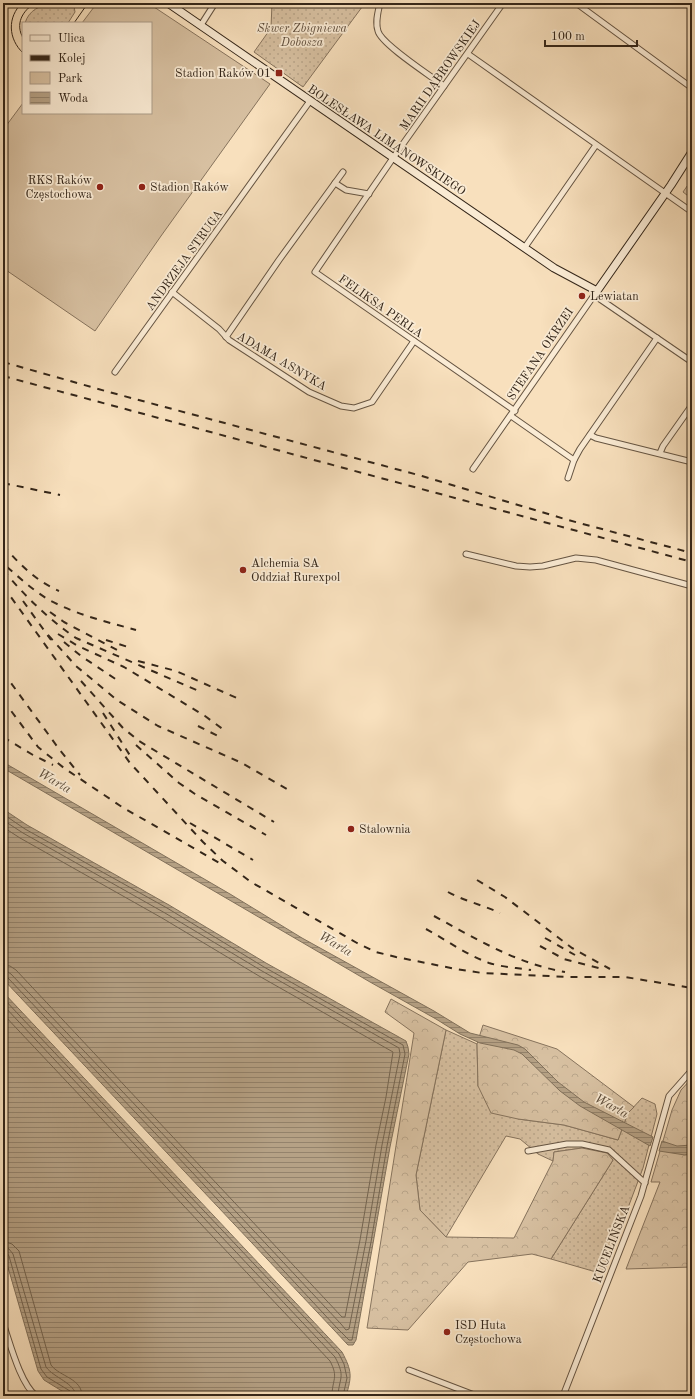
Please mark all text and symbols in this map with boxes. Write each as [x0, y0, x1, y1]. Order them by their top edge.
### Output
street label: MARII DĄBROWSKIEJ [398, 18, 484, 133]
legend [22, 22, 152, 114]
scale bar [545, 22, 637, 48]
park label: Skwer Zbigniewa Dobosza [257, 23, 347, 49]
text: 100 m [551, 31, 585, 43]
text: Ulica [58, 33, 85, 45]
text: Kolej [58, 53, 86, 65]
place label: Stadion Raków 01 [175, 68, 271, 80]
marker: Stadion Raków 01 [274, 68, 284, 78]
text: Park [58, 73, 83, 85]
street label: BOLESŁAWA LIMANOWSKIEGO [305, 83, 468, 198]
text: Woda [58, 93, 88, 105]
place label: RKS Raków Częstochowa [25, 175, 93, 201]
marker: RKS Raków Częstochowa [95, 182, 105, 192]
marker: Stadion Raków [137, 182, 147, 192]
place label: Stadion Raków [150, 182, 229, 194]
street label: ANDRZEJA STRUGA [144, 208, 225, 313]
street label: FELIKSA PERLA [336, 273, 425, 340]
marker: Lewiatan [577, 291, 587, 301]
place label: Lewiatan [590, 291, 639, 303]
street label: STEFANA OKRZEI [505, 306, 576, 403]
street label: ADAMA ASNYKA [235, 330, 328, 393]
place label: Alchemia SA Oddział Rurexpol [251, 558, 340, 584]
marker: Alchemia SA Oddział Rurexpol [238, 565, 248, 575]
water label: Warta [35, 767, 73, 796]
marker: Stalownia [346, 824, 356, 834]
place label: Stalownia [359, 824, 411, 836]
water label: Warta [316, 930, 354, 959]
water label: Warta [592, 1092, 630, 1121]
street label: KUCELIŃSKA [588, 1202, 632, 1285]
place label: ISD Huta Częstochowa [455, 1320, 522, 1346]
marker: ISD Huta Częstochowa [442, 1327, 452, 1337]

